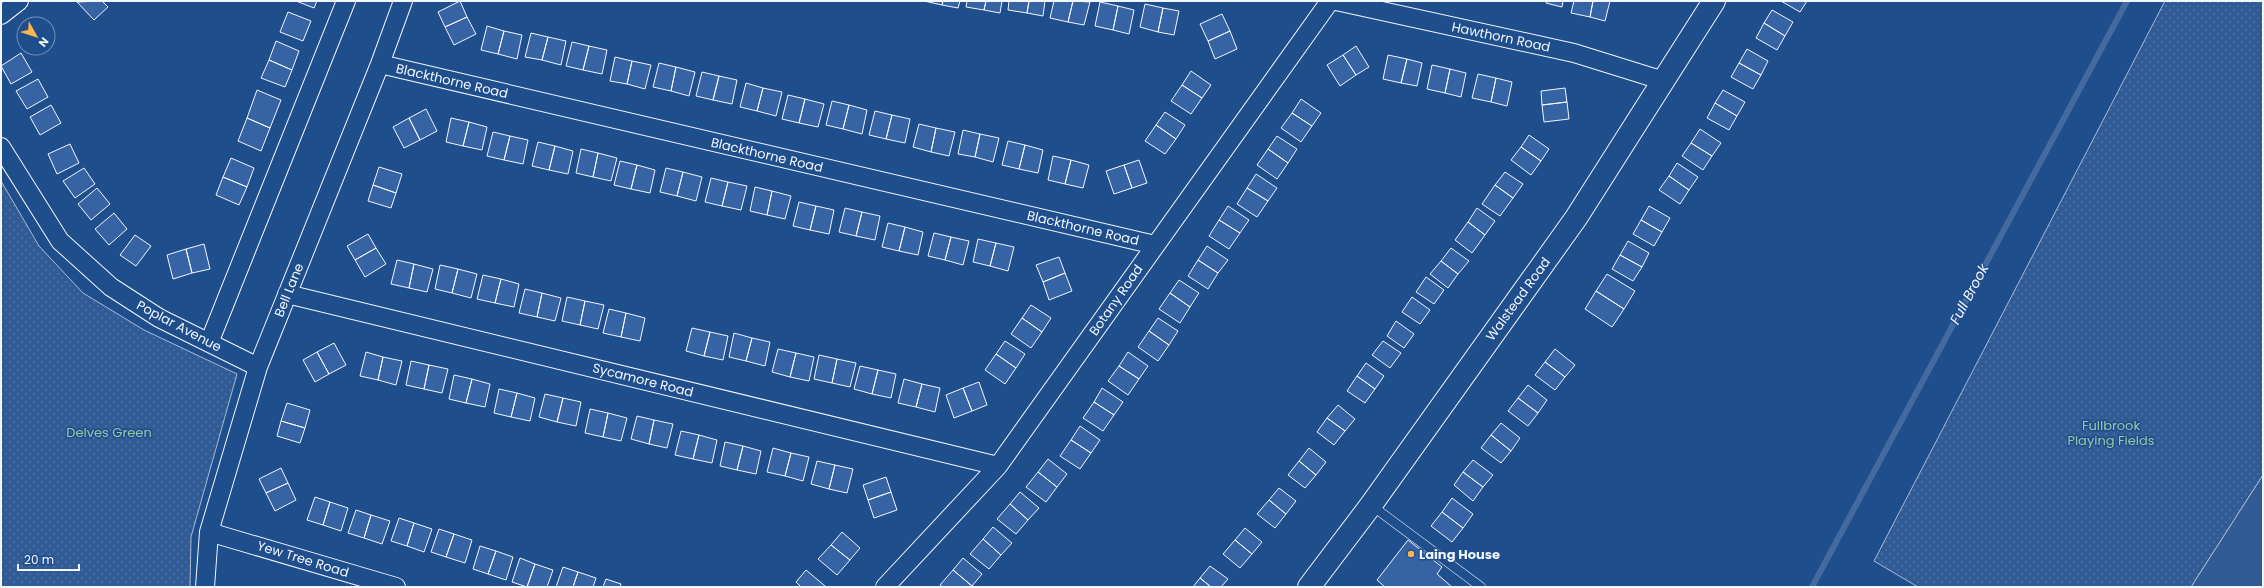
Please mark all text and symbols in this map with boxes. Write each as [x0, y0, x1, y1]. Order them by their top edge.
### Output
north arrow [16, 16, 56, 56]
street label: Hawthorn Road [1450, 17, 1552, 57]
text: N [35, 34, 53, 51]
street label: Blackthorne Road [394, 59, 510, 103]
street label: Blackthorne Road [709, 133, 825, 177]
street label: Blackthorne Road [1025, 206, 1141, 250]
street label: Walstead Road [1481, 253, 1555, 345]
water label: Full Brook [1945, 259, 1994, 328]
street label: Bell Lane [270, 260, 308, 320]
street label: Botany Road [1084, 261, 1148, 339]
street label: Poplar Avenue [133, 296, 225, 356]
street label: Sycamore Road [590, 358, 696, 402]
park label: Fullbrook Playing Fields [2067, 416, 2155, 450]
park label: Delves Green [66, 423, 152, 442]
street label: Yew Tree Road [255, 536, 351, 582]
place label: Laing House [1419, 545, 1500, 564]
scale bar [18, 546, 79, 572]
marker: Laing House [1406, 549, 1416, 559]
text: 20 m [24, 551, 54, 568]

